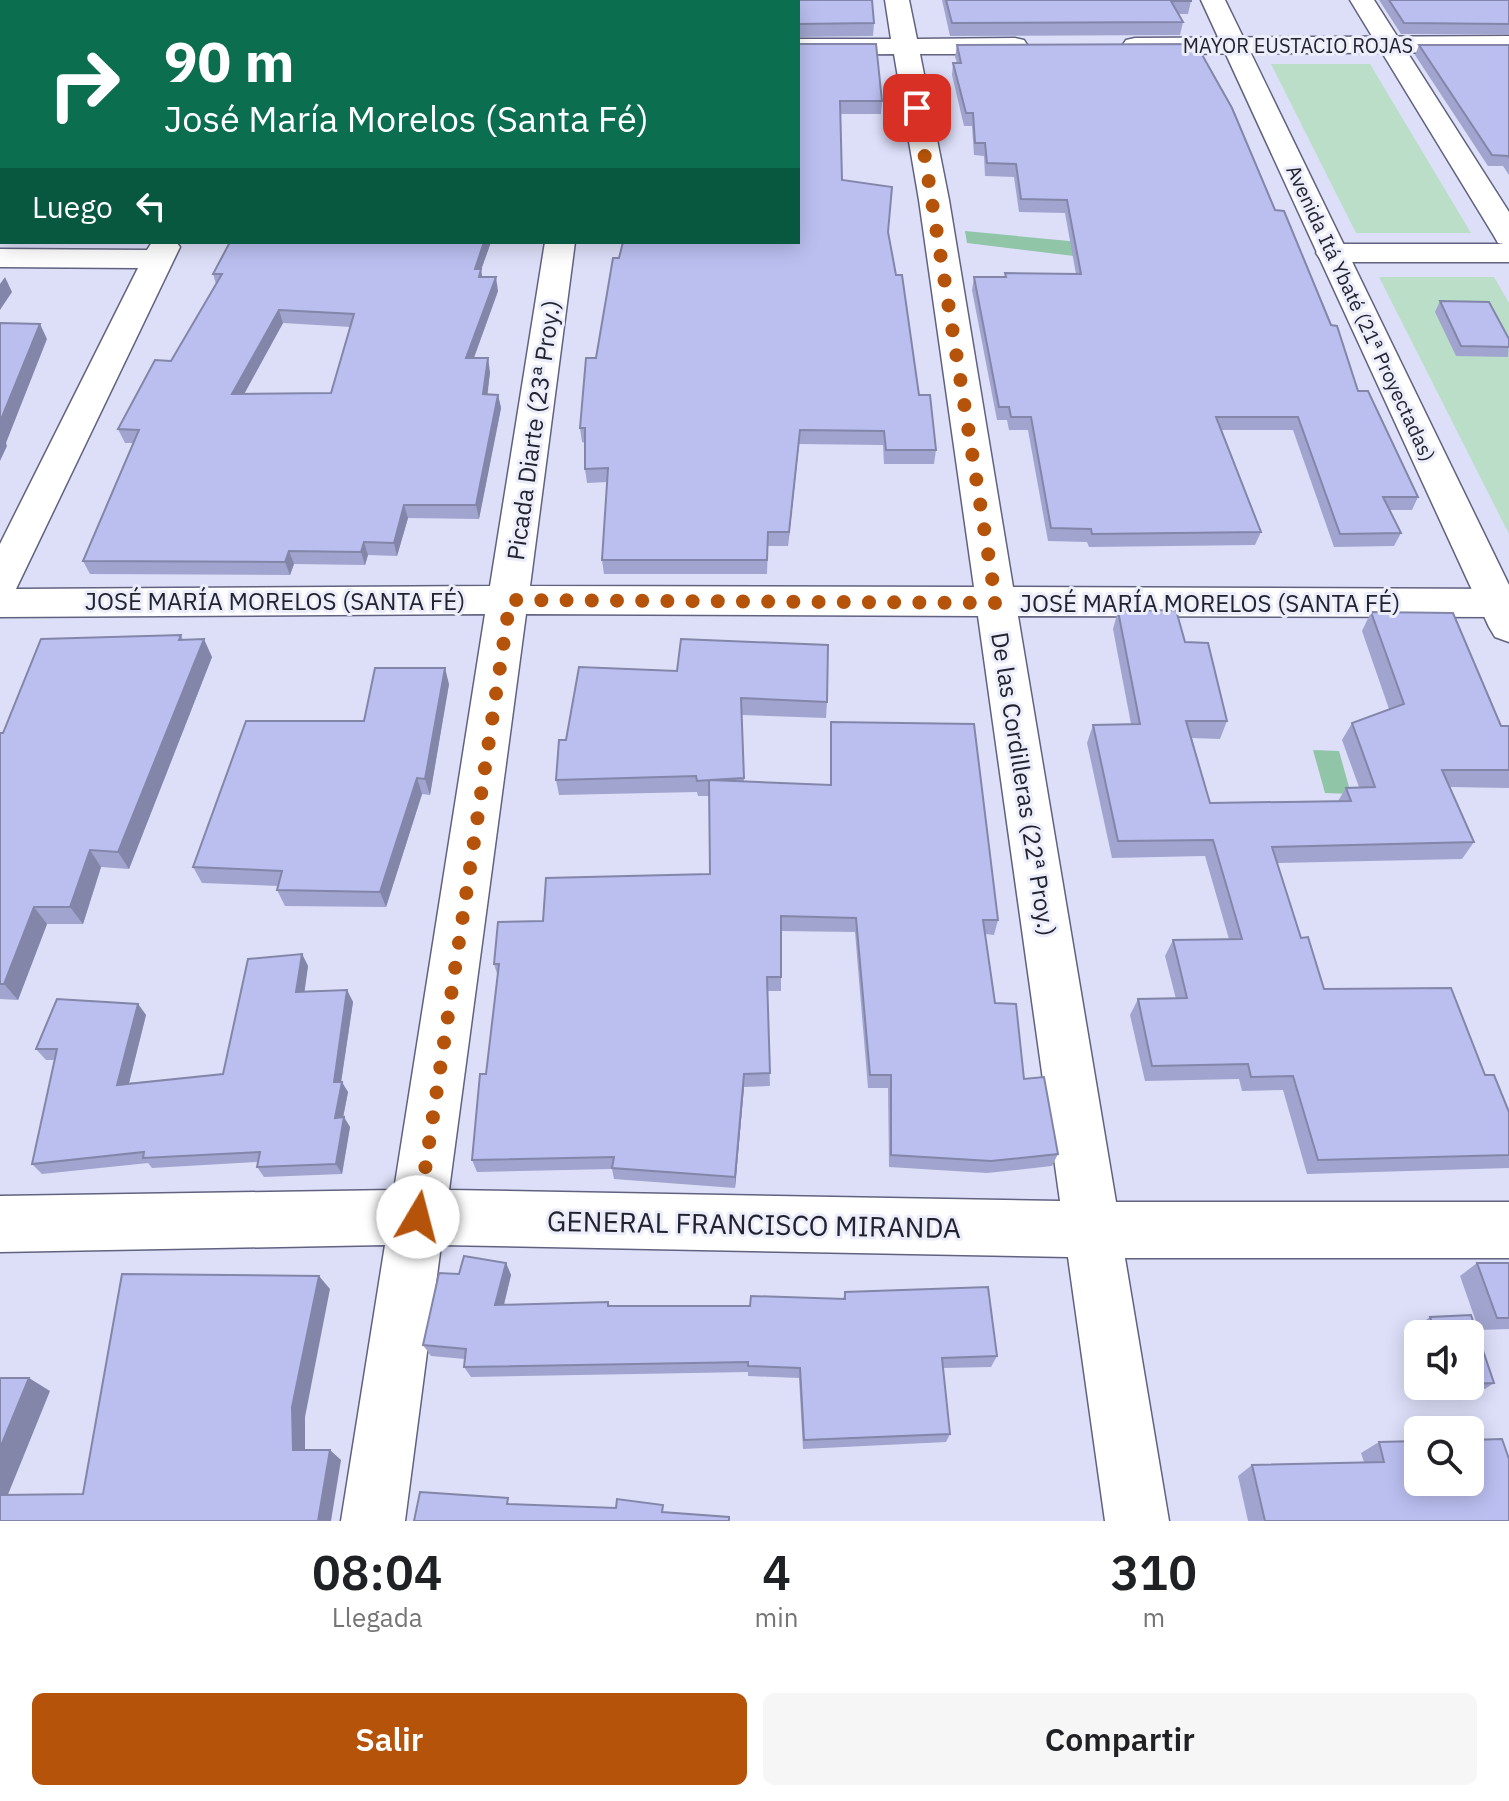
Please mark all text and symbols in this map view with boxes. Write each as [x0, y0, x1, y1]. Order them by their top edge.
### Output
text: 90 m [164, 25, 294, 97]
icon: right [32, 32, 136, 136]
street label: MAYOR EUSTACIO ROJAS [1183, 32, 1413, 59]
pin [883, 74, 951, 142]
icon: arrive [895, 86, 939, 130]
text: José María Morelos (Santa Fé) [164, 95, 649, 142]
street label: Avenida Itá Ybaté (21ª Proyectadas) [1280, 160, 1442, 466]
icon: left [129, 184, 173, 228]
text: Luego [32, 187, 113, 226]
street label: Picada Diarte (23ª Proy.) [499, 298, 567, 562]
street label: JOSÉ MARÍA MORELOS (SANTA FÉ) [85, 585, 465, 617]
street label: JOSÉ MARÍA MORELOS (SANTA FÉ) [1020, 587, 1400, 619]
street label: De las Cordilleras (22ª Proy.) [984, 630, 1064, 938]
position arrow [376, 1175, 460, 1259]
street label: GENERAL FRANCISCO MIRANDA [547, 1202, 961, 1246]
map controls [1404, 1320, 1484, 1496]
button: sound [1404, 1320, 1484, 1400]
button: search [1404, 1416, 1484, 1496]
text: 08:04 [312, 1541, 443, 1603]
text: 4 [762, 1541, 791, 1603]
text: 310 [1111, 1541, 1197, 1603]
text: Llegada [332, 1600, 423, 1634]
text: min [755, 1600, 799, 1634]
text: m [1142, 1600, 1165, 1634]
button: Salir [32, 1693, 747, 1785]
button: Compartir [763, 1693, 1477, 1785]

